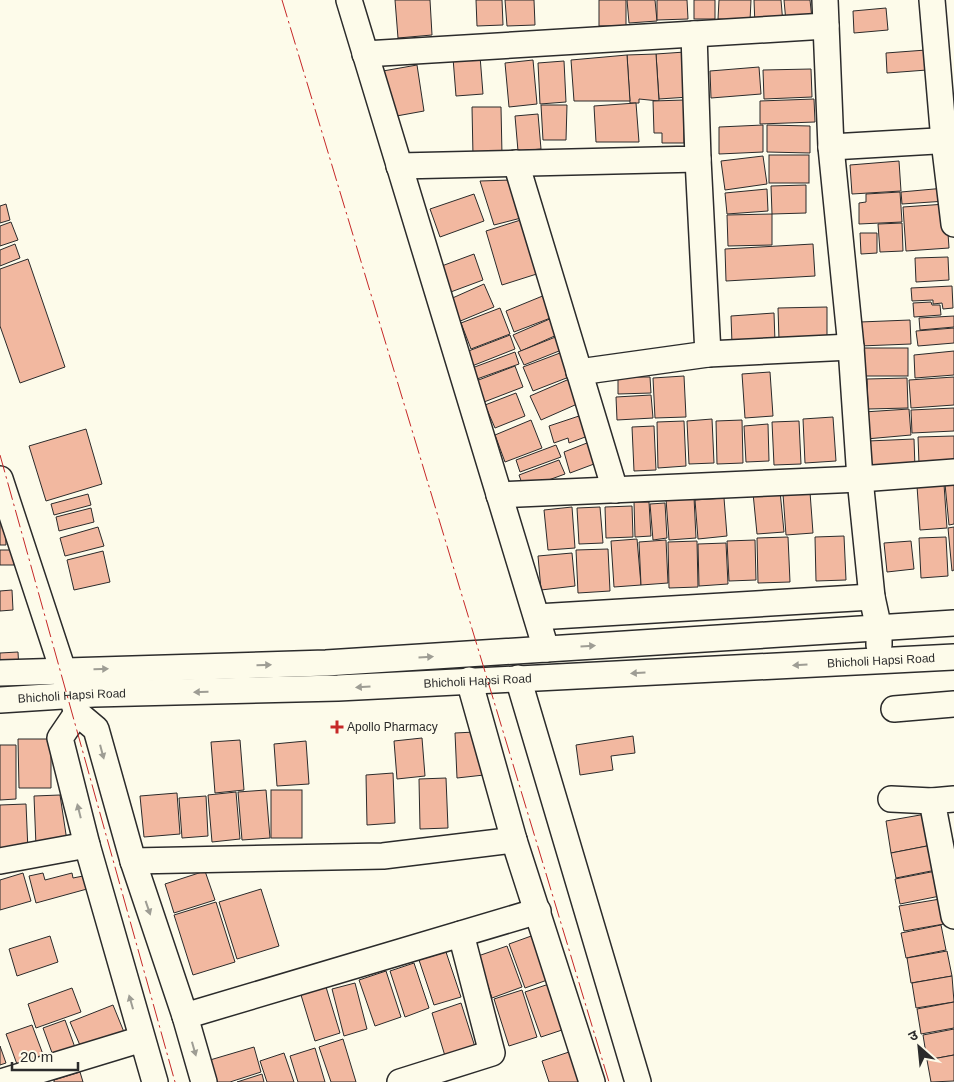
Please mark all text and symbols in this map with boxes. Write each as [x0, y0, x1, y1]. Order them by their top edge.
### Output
one-way arrow [580, 642, 596, 650]
street label: Bhicholi Hapsi Road [827, 651, 935, 670]
one-way arrow [418, 652, 434, 660]
one-way arrow [256, 660, 272, 668]
one-way arrow [792, 661, 808, 669]
one-way arrow [93, 665, 109, 673]
one-way arrow [630, 669, 646, 677]
street label: Bhicholi Hapsi Road [423, 671, 532, 691]
one-way arrow [355, 683, 371, 691]
street label: Bhicholi Hapsi Road [17, 686, 126, 706]
one-way arrow [192, 688, 208, 696]
place label: Apollo Pharmacy [347, 720, 438, 734]
marker: Apollo Pharmacy [331, 721, 343, 733]
one-way arrow [99, 745, 107, 760]
one-way arrow [75, 804, 83, 819]
one-way arrow [144, 901, 152, 916]
one-way arrow [127, 994, 135, 1009]
north arrow [894, 1022, 944, 1072]
text: उ [906, 1026, 921, 1044]
scale bar [12, 1040, 79, 1072]
one-way arrow [191, 1042, 199, 1057]
text: 20 m [20, 1048, 53, 1065]

